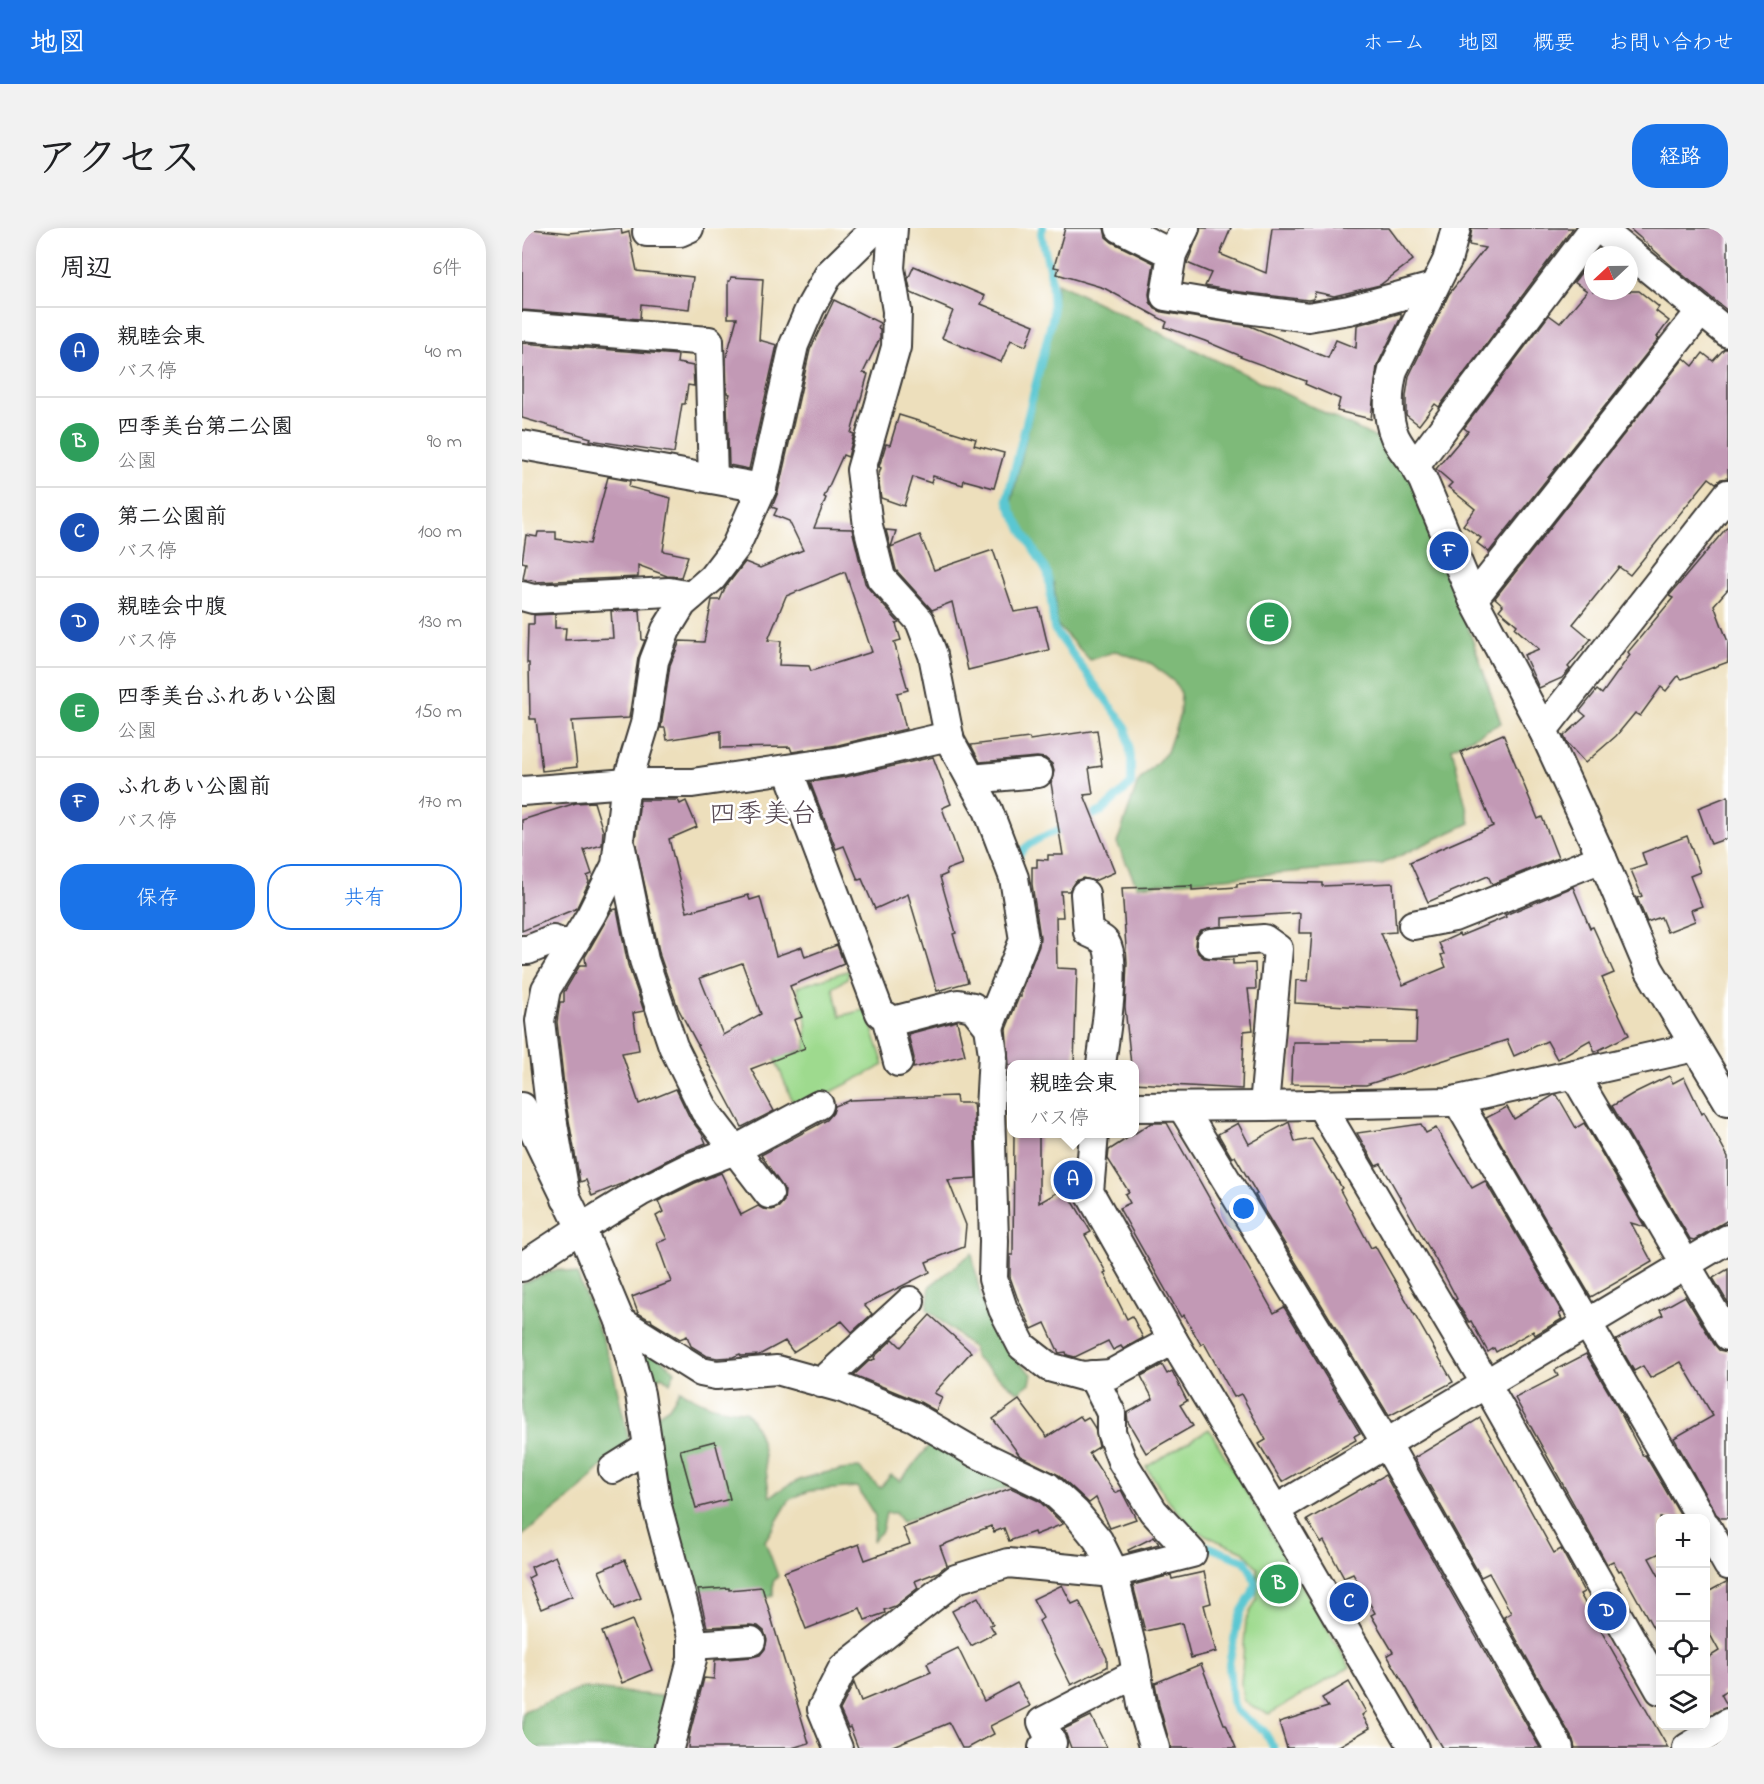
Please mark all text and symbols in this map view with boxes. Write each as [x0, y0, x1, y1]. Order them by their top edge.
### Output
text: 地図 [30, 24, 86, 65]
text: ホーム [1363, 29, 1425, 59]
text: 地図 [1458, 29, 1500, 59]
text: 概要 [1533, 29, 1575, 59]
text: お問い合わせ [1608, 29, 1734, 59]
button: 経路 [1632, 124, 1728, 188]
text: アクセス [36, 130, 201, 191]
north arrow [1584, 246, 1638, 300]
text: 周辺 [60, 251, 112, 289]
text: 6件 [433, 255, 462, 284]
text: 親睦会東 [117, 322, 205, 354]
text: A [73, 338, 86, 367]
text: 40 m [425, 338, 462, 367]
text: バス停 [117, 358, 177, 387]
text: 四季美台第二公園 [117, 412, 293, 444]
text: B [73, 428, 86, 457]
text: 90 m [427, 428, 462, 457]
text: 公園 [117, 448, 157, 477]
text: 第二公園前 [117, 502, 227, 534]
text: C [74, 518, 85, 547]
text: 100 m [418, 518, 462, 547]
pin: F [1430, 528, 1468, 574]
text: バス停 [117, 538, 177, 567]
text: 親睦会中腹 [117, 592, 227, 624]
pin: E [1250, 600, 1288, 644]
text: D [72, 608, 87, 637]
text: 130 m [418, 608, 462, 637]
text: バス停 [117, 628, 177, 657]
text: 四季美台ふれあい公園 [117, 682, 337, 714]
text: E [73, 698, 86, 727]
text: 150 m [415, 698, 462, 727]
text: 公園 [117, 718, 157, 747]
text: ふれあい公園前 [117, 772, 271, 804]
text: F [73, 788, 86, 817]
text: 170 m [418, 788, 462, 817]
district label: 四季美台 [709, 796, 817, 835]
text: バス停 [117, 808, 177, 837]
button: 保存 [60, 864, 255, 930]
button: 共有 [267, 864, 462, 930]
popup [1007, 1060, 1139, 1138]
text: 親睦会東 [1029, 1069, 1117, 1101]
text: バス停 [1029, 1105, 1089, 1134]
pin: A [1054, 1158, 1092, 1202]
your location [1229, 1194, 1258, 1223]
map controls [1656, 1514, 1710, 1730]
button: + [1656, 1514, 1710, 1568]
pin: B [1260, 1562, 1299, 1606]
button: − [1656, 1568, 1710, 1622]
pin: C [1330, 1580, 1368, 1624]
pin: D [1588, 1588, 1626, 1634]
button: locate [1656, 1622, 1710, 1676]
button: layers [1656, 1676, 1710, 1730]

